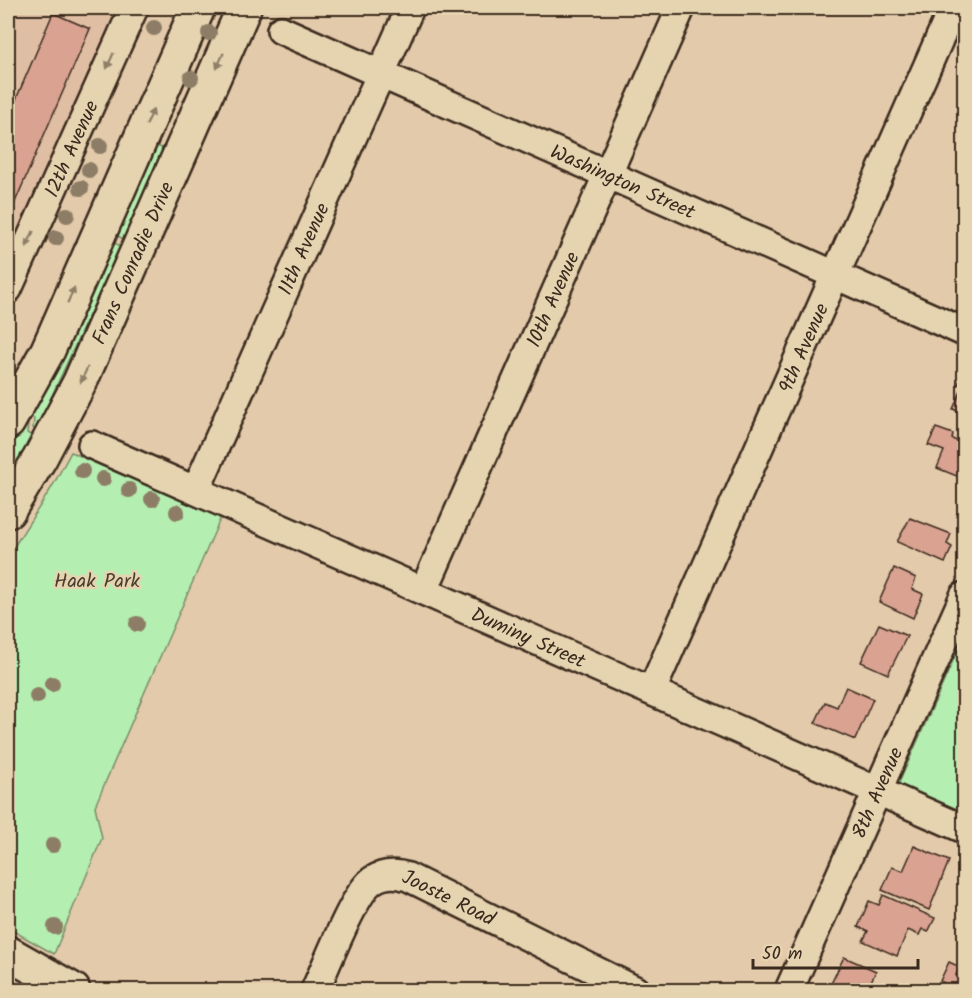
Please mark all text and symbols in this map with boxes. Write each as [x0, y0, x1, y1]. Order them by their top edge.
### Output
one-way arrow [105, 52, 114, 69]
one-way arrow [216, 53, 225, 70]
street label: 12th Avenue [37, 96, 109, 203]
one-way arrow [145, 107, 155, 125]
street label: Washington Street [545, 137, 700, 229]
street label: Frans Conradie Drive [84, 177, 184, 350]
street label: 11th Avenue [270, 198, 339, 301]
one-way arrow [25, 230, 35, 248]
street label: 10th Avenue [519, 247, 589, 353]
one-way arrow [67, 287, 76, 304]
street label: 9th Avenue [771, 299, 839, 399]
one-way arrow [79, 366, 88, 383]
park label: Haak Park [54, 566, 141, 598]
street label: Duminy Street [465, 600, 590, 678]
street label: 8th Avenue [844, 742, 913, 844]
street label: Jooste Road [398, 862, 501, 936]
scale bar [753, 932, 918, 970]
text: 50 m [762, 940, 802, 969]

